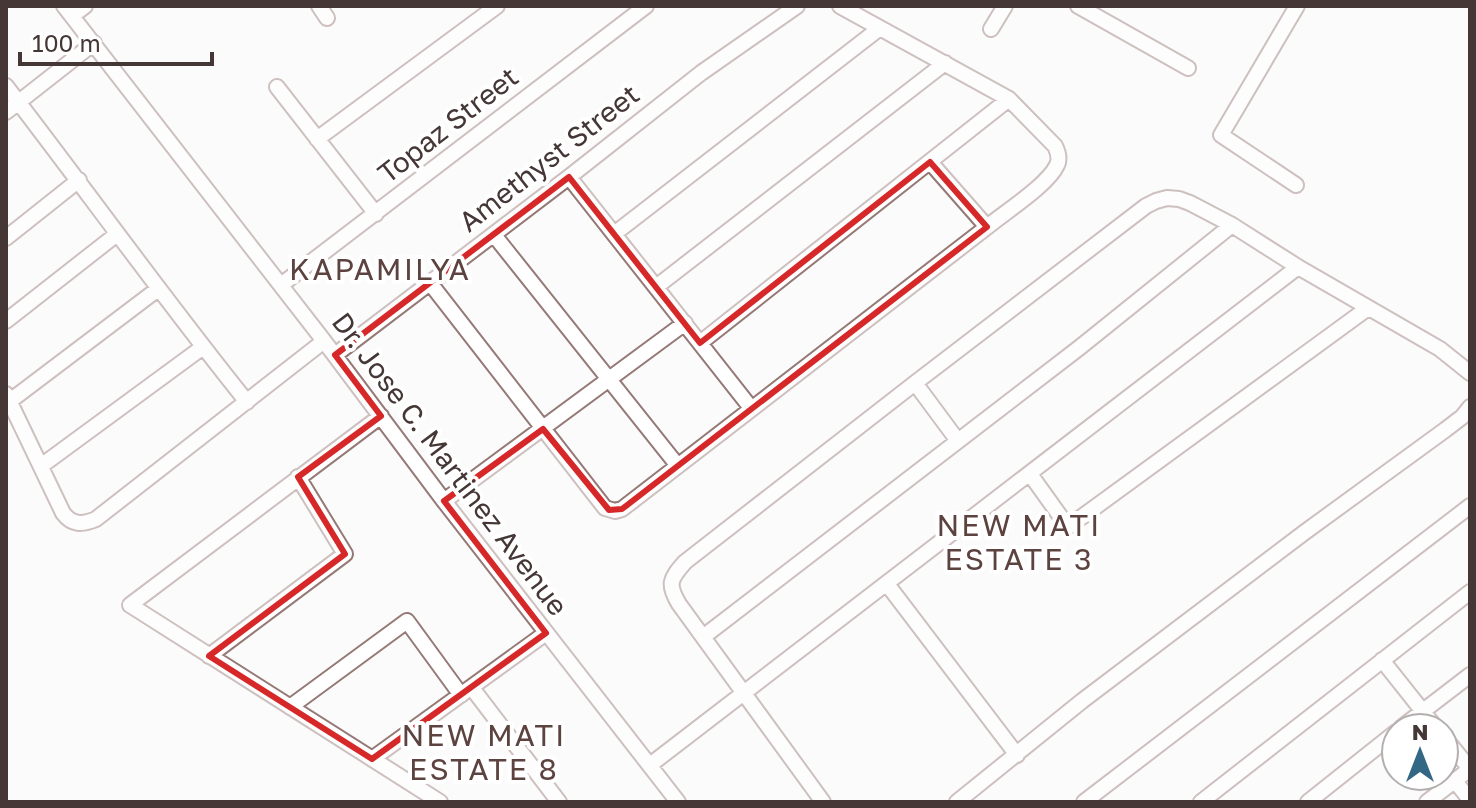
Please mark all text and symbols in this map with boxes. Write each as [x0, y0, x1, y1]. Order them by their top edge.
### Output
scale bar [20, 16, 212, 66]
text: 100 m [32, 28, 101, 57]
street label: Topaz Street [371, 60, 524, 190]
street label: Amethyst Street [452, 77, 645, 238]
district label: KAPAMILYA [289, 251, 471, 287]
street label: Dr. Jose C. Martinez Avenue [326, 306, 575, 622]
district label: NEW MATI ESTATE 3 [937, 507, 1101, 577]
north arrow [1380, 712, 1460, 792]
district label: NEW MATI ESTATE 8 [402, 717, 566, 787]
text: N [1412, 718, 1428, 745]

